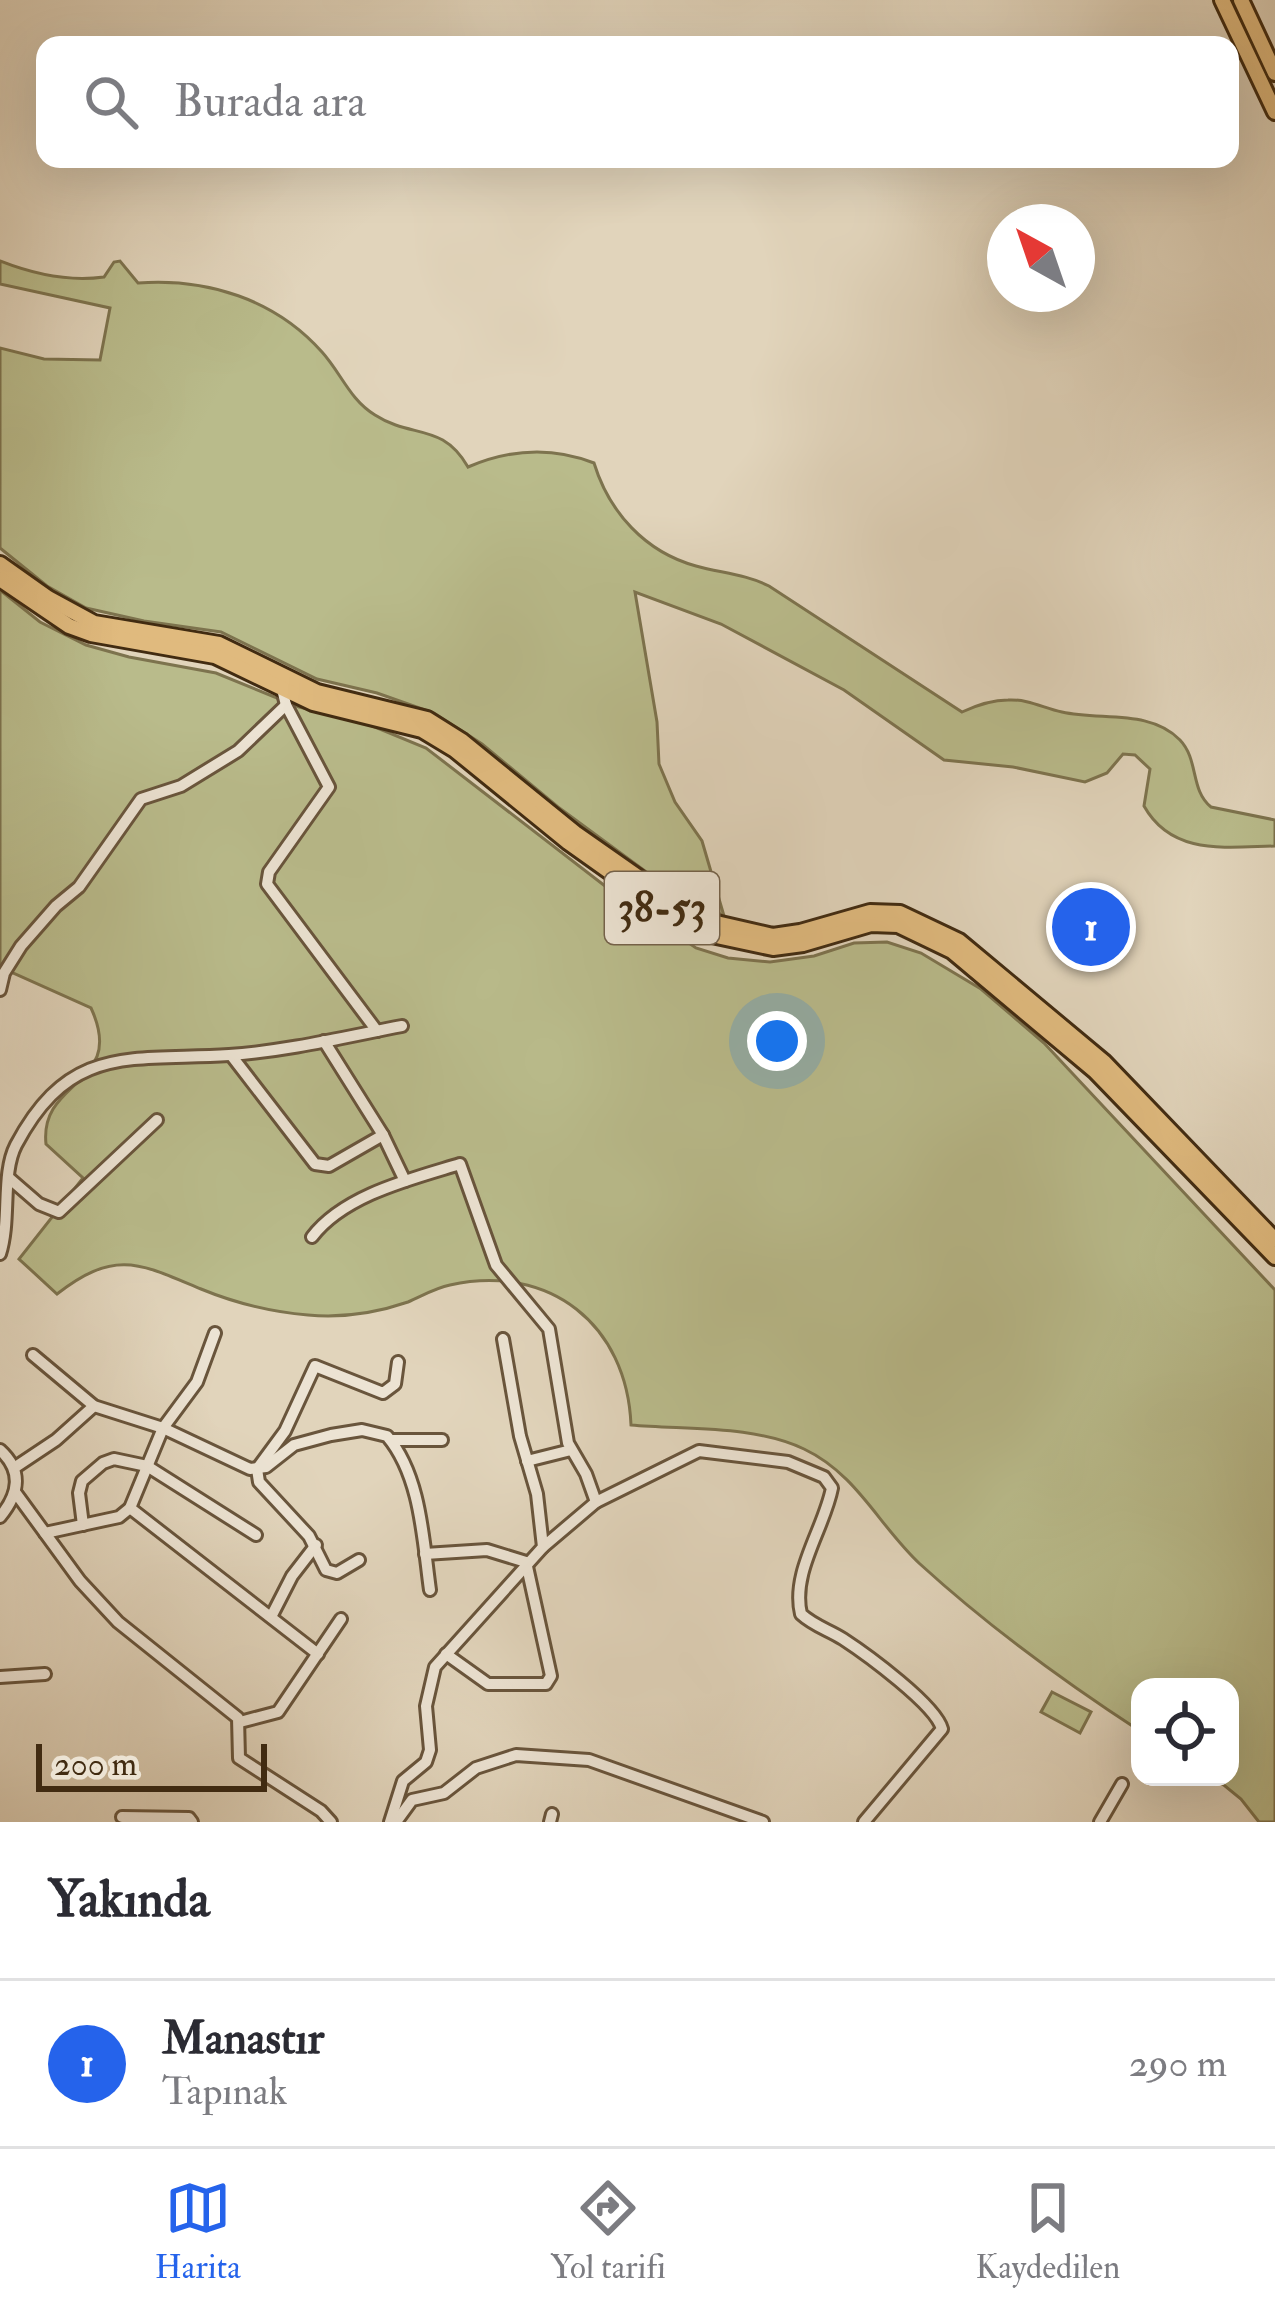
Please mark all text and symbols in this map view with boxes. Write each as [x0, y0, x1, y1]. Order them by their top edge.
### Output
search box [36, 36, 1239, 168]
icon: search [78, 69, 144, 135]
text: Burada ara [174, 74, 366, 130]
north arrow [987, 204, 1095, 312]
road number: 38-53 [605, 872, 719, 944]
pin: 1 [1052, 882, 1130, 972]
your location [747, 1011, 807, 1071]
map controls [1131, 1678, 1239, 1786]
button: locate [1131, 1678, 1239, 1786]
scale bar [36, 1738, 267, 1791]
text: 200 m [54, 1744, 137, 1785]
text: Yakında [48, 1868, 210, 1932]
text: Manastır [162, 2011, 324, 2067]
text: 1 [80, 2039, 94, 2088]
text: 290 m [1129, 2039, 1227, 2088]
text: Tapınak [162, 2067, 288, 2116]
tab: Harita [155, 2175, 241, 2288]
tab: Yol tarifi [550, 2175, 666, 2288]
tab: Kaydedilen [976, 2175, 1120, 2288]

